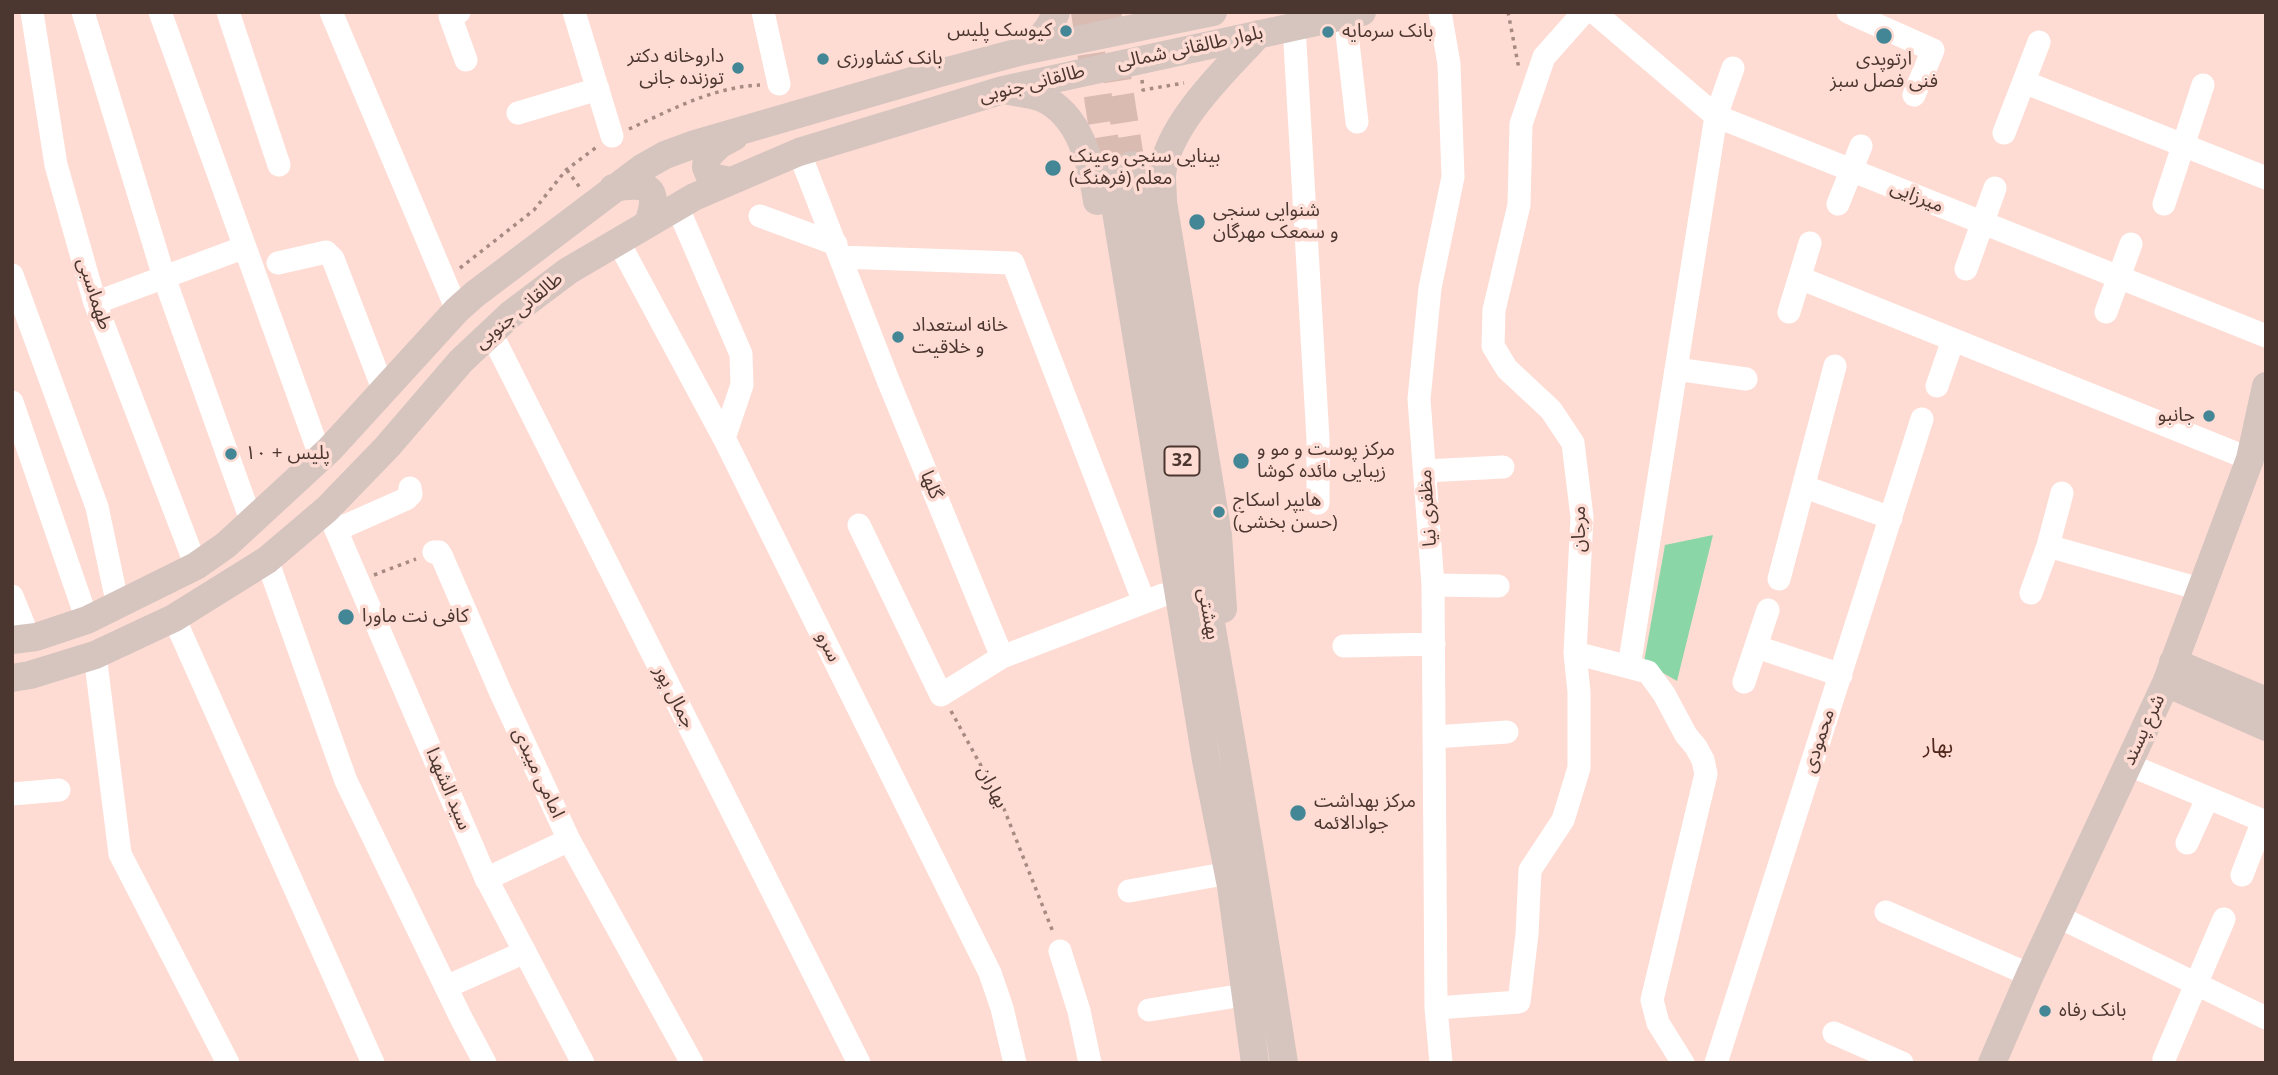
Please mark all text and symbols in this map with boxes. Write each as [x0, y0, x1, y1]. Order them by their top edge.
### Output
place label: کیوسک پلیس [947, 20, 1052, 42]
street label: بلوار طالقانی شمالی [1115, 21, 1265, 75]
place label: بانک سرمایه [1342, 21, 1433, 43]
marker: کیوسک پلیس [1058, 23, 1074, 39]
marker: بانک سرمایه [1320, 24, 1336, 40]
marker: ارتوپدی فنی فصل سبز [1874, 26, 1894, 46]
place label: داروخانه دکتر توزنده جانی [627, 46, 724, 90]
place label: بانک کشاورزی [837, 48, 943, 70]
place label: ارتوپدی فنی فصل سبز [1830, 49, 1938, 93]
marker: بانک کشاورزی [815, 51, 831, 67]
marker: داروخانه دکتر توزنده جانی [730, 60, 746, 76]
street label: طالقانی جنوبی [977, 60, 1087, 108]
place label: بینایی سنجی وعینک معلم (فرهنگ) [1069, 146, 1220, 190]
marker: بینایی سنجی وعینک معلم (فرهنگ) [1043, 158, 1063, 178]
street label: میرزایی [1887, 176, 1947, 218]
place label: شنوایی سنجی و سمعک مهرگان [1213, 200, 1338, 244]
marker: شنوایی سنجی و سمعک مهرگان [1187, 212, 1207, 232]
street label: طهماسبی [72, 255, 116, 333]
street label: طالقانی جنوبی [470, 268, 568, 354]
place label: خانه استعداد و خلاقیت [912, 315, 1008, 359]
marker: خانه استعداد و خلاقیت [890, 329, 906, 345]
place label: جانبو [2158, 405, 2195, 427]
marker: جانبو [2201, 408, 2217, 424]
place label: مرکز پوست و مو و زیبایی مائده کوشا [1257, 439, 1395, 483]
place label: پلیس + ۱۰ [245, 443, 330, 465]
marker: پلیس + ۱۰ [223, 446, 239, 462]
road number: 32 [1164, 447, 1200, 476]
marker: مرکز پوست و مو و زیبایی مائده کوشا [1231, 451, 1251, 471]
street label: گلها [915, 467, 947, 503]
street label: مظفری نیا [1414, 469, 1442, 547]
place label: هایپر اسکاج (حسن بخشی) [1233, 490, 1338, 534]
marker: هایپر اسکاج (حسن بخشی) [1211, 504, 1227, 520]
street label: مرجان [1569, 506, 1591, 552]
street label: بهشتى [1192, 586, 1224, 642]
place label: کافی نت ماورا [362, 606, 469, 628]
marker: کافی نت ماورا [336, 607, 356, 627]
street label: سرو [811, 628, 845, 666]
street label: جمال پور [649, 662, 699, 732]
street label: شرع پسند [2118, 691, 2170, 769]
street label: محمودی [1798, 706, 1840, 776]
street label: امامی میبدی [507, 724, 569, 822]
district label: بهار [1923, 734, 1953, 760]
street label: سید الشهدا [421, 745, 475, 833]
street label: بهاران [972, 762, 1012, 812]
place label: مرکز بهداشت جوادالائمه [1314, 791, 1416, 835]
marker: مرکز بهداشت جوادالائمه [1288, 803, 1308, 823]
place label: بانک رفاه [2059, 1000, 2126, 1022]
marker: بانک رفاه [2037, 1003, 2053, 1019]

